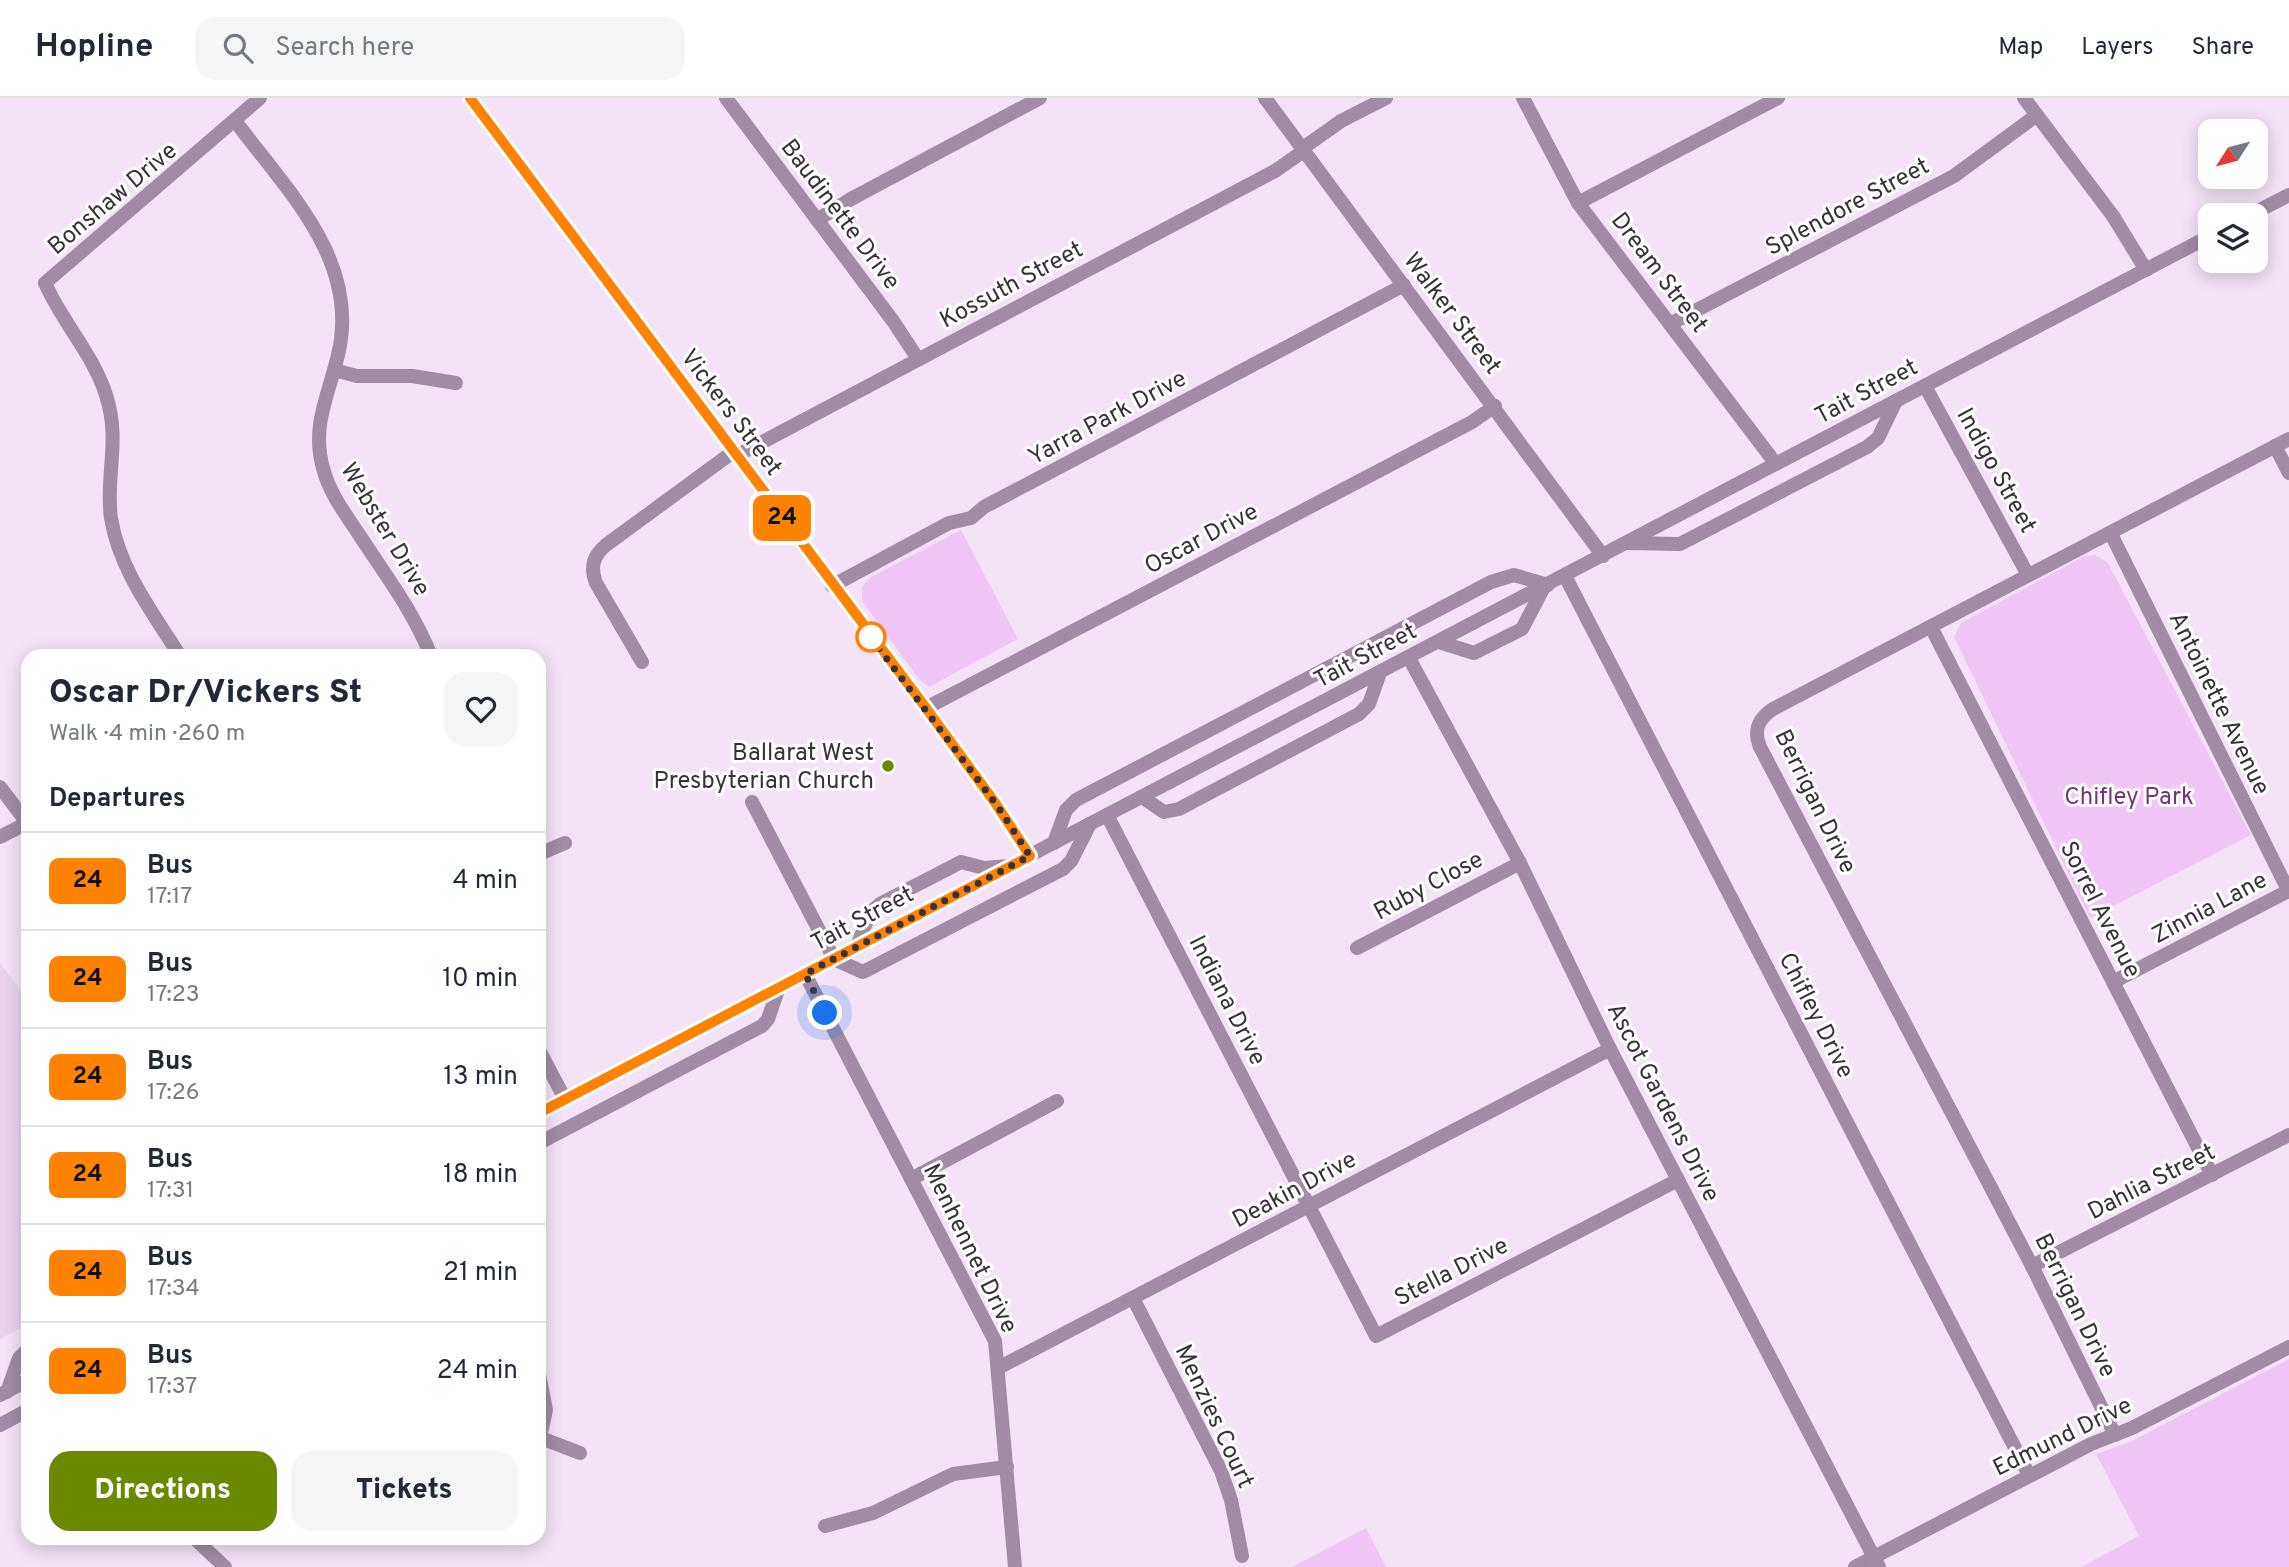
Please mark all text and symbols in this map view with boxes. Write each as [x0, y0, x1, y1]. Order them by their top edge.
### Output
search box [195, 17, 685, 80]
text: Hopline [35, 27, 153, 69]
icon: search [219, 29, 257, 67]
text: Search here [275, 32, 414, 65]
text: Map [1998, 33, 2043, 63]
text: Layers [2081, 33, 2153, 63]
text: Share [2191, 33, 2254, 63]
north arrow [2198, 119, 2268, 189]
map controls [2198, 119, 2268, 273]
street label: Baudinette Drive [773, 134, 906, 297]
street label: Bonshaw Drive [42, 137, 184, 262]
street label: Splendore Street [1761, 152, 1935, 264]
button: layers [2198, 203, 2268, 273]
street label: Dream Street [1603, 207, 1713, 339]
street label: Kossuth Street [935, 235, 1089, 336]
street label: Walker Street [1396, 247, 1507, 381]
street label: Vickers Street [673, 344, 788, 483]
street label: Tait Street [1810, 353, 1923, 432]
street label: Yarra Park Drive [1024, 364, 1192, 473]
street label: Indigo Street [1949, 403, 2042, 539]
street label: Webster Drive [333, 458, 436, 602]
line badge: 24 [750, 495, 814, 541]
street label: Oscar Drive [1140, 497, 1264, 582]
text: 24 [767, 503, 797, 533]
street label: Antoinette Avenue [2161, 608, 2275, 800]
street label: Tait Street [1309, 617, 1422, 696]
unlabelled marker [856, 622, 886, 652]
button: heart [444, 672, 518, 746]
text: Oscar Dr/Vickers St [49, 673, 362, 715]
text: Walk · 4 min · 260 m [49, 720, 245, 749]
street label: Berrigan Drive [1766, 725, 1862, 879]
place label: Ballarat West Presbyterian Church [654, 739, 874, 797]
marker: Ballarat West Presbyterian Church [880, 758, 896, 774]
text: Departures [49, 783, 186, 816]
park label: Chifley Park [2064, 783, 2194, 813]
street label: Sorrel Avenue [2052, 837, 2146, 983]
street label: Ruby Close [1369, 845, 1489, 928]
text: Bus [147, 850, 193, 883]
text: 4 min [452, 865, 518, 898]
text: 24 [72, 866, 103, 896]
street label: Zinnia Lane [2147, 866, 2273, 952]
street label: Tait Street [806, 880, 919, 959]
text: 17:17 [147, 883, 192, 912]
street label: Indiana Drive [1181, 931, 1272, 1071]
text: Bus [147, 948, 193, 981]
street label: Chifley Drive [1771, 948, 1860, 1084]
text: 10 min [442, 963, 518, 996]
text: 24 [72, 964, 103, 994]
text: 17:23 [147, 981, 200, 1010]
your location [807, 995, 842, 1030]
street label: Ascot Gardens Drive [1599, 998, 1725, 1207]
text: Bus [147, 1046, 193, 1079]
text: 13 min [443, 1061, 518, 1094]
text: 24 [72, 1062, 103, 1092]
text: 17:26 [147, 1079, 200, 1108]
street label: Dahlia Street [2083, 1138, 2221, 1228]
text: Bus [147, 1144, 193, 1177]
street label: Deakin Drive [1228, 1146, 1362, 1236]
text: 18 min [443, 1159, 518, 1192]
street label: Menhennet Drive [915, 1159, 1023, 1339]
text: 24 [72, 1160, 103, 1190]
text: 17:31 [147, 1177, 194, 1206]
street label: Berrigan Drive [2026, 1229, 2122, 1383]
street label: Stella Drive [1390, 1231, 1514, 1314]
text: Bus [147, 1242, 193, 1275]
text: 21 min [443, 1257, 518, 1290]
text: 24 [72, 1258, 103, 1288]
text: 17:34 [147, 1275, 200, 1304]
text: Bus [147, 1340, 193, 1373]
street label: Menzies Court [1167, 1340, 1260, 1494]
text: 24 min [437, 1355, 518, 1388]
text: 24 [72, 1356, 103, 1386]
text: 17:37 [147, 1373, 197, 1402]
street label: Edmund Drive [1988, 1391, 2137, 1484]
button: Directions [49, 1451, 277, 1531]
button: Tickets [291, 1451, 518, 1531]

